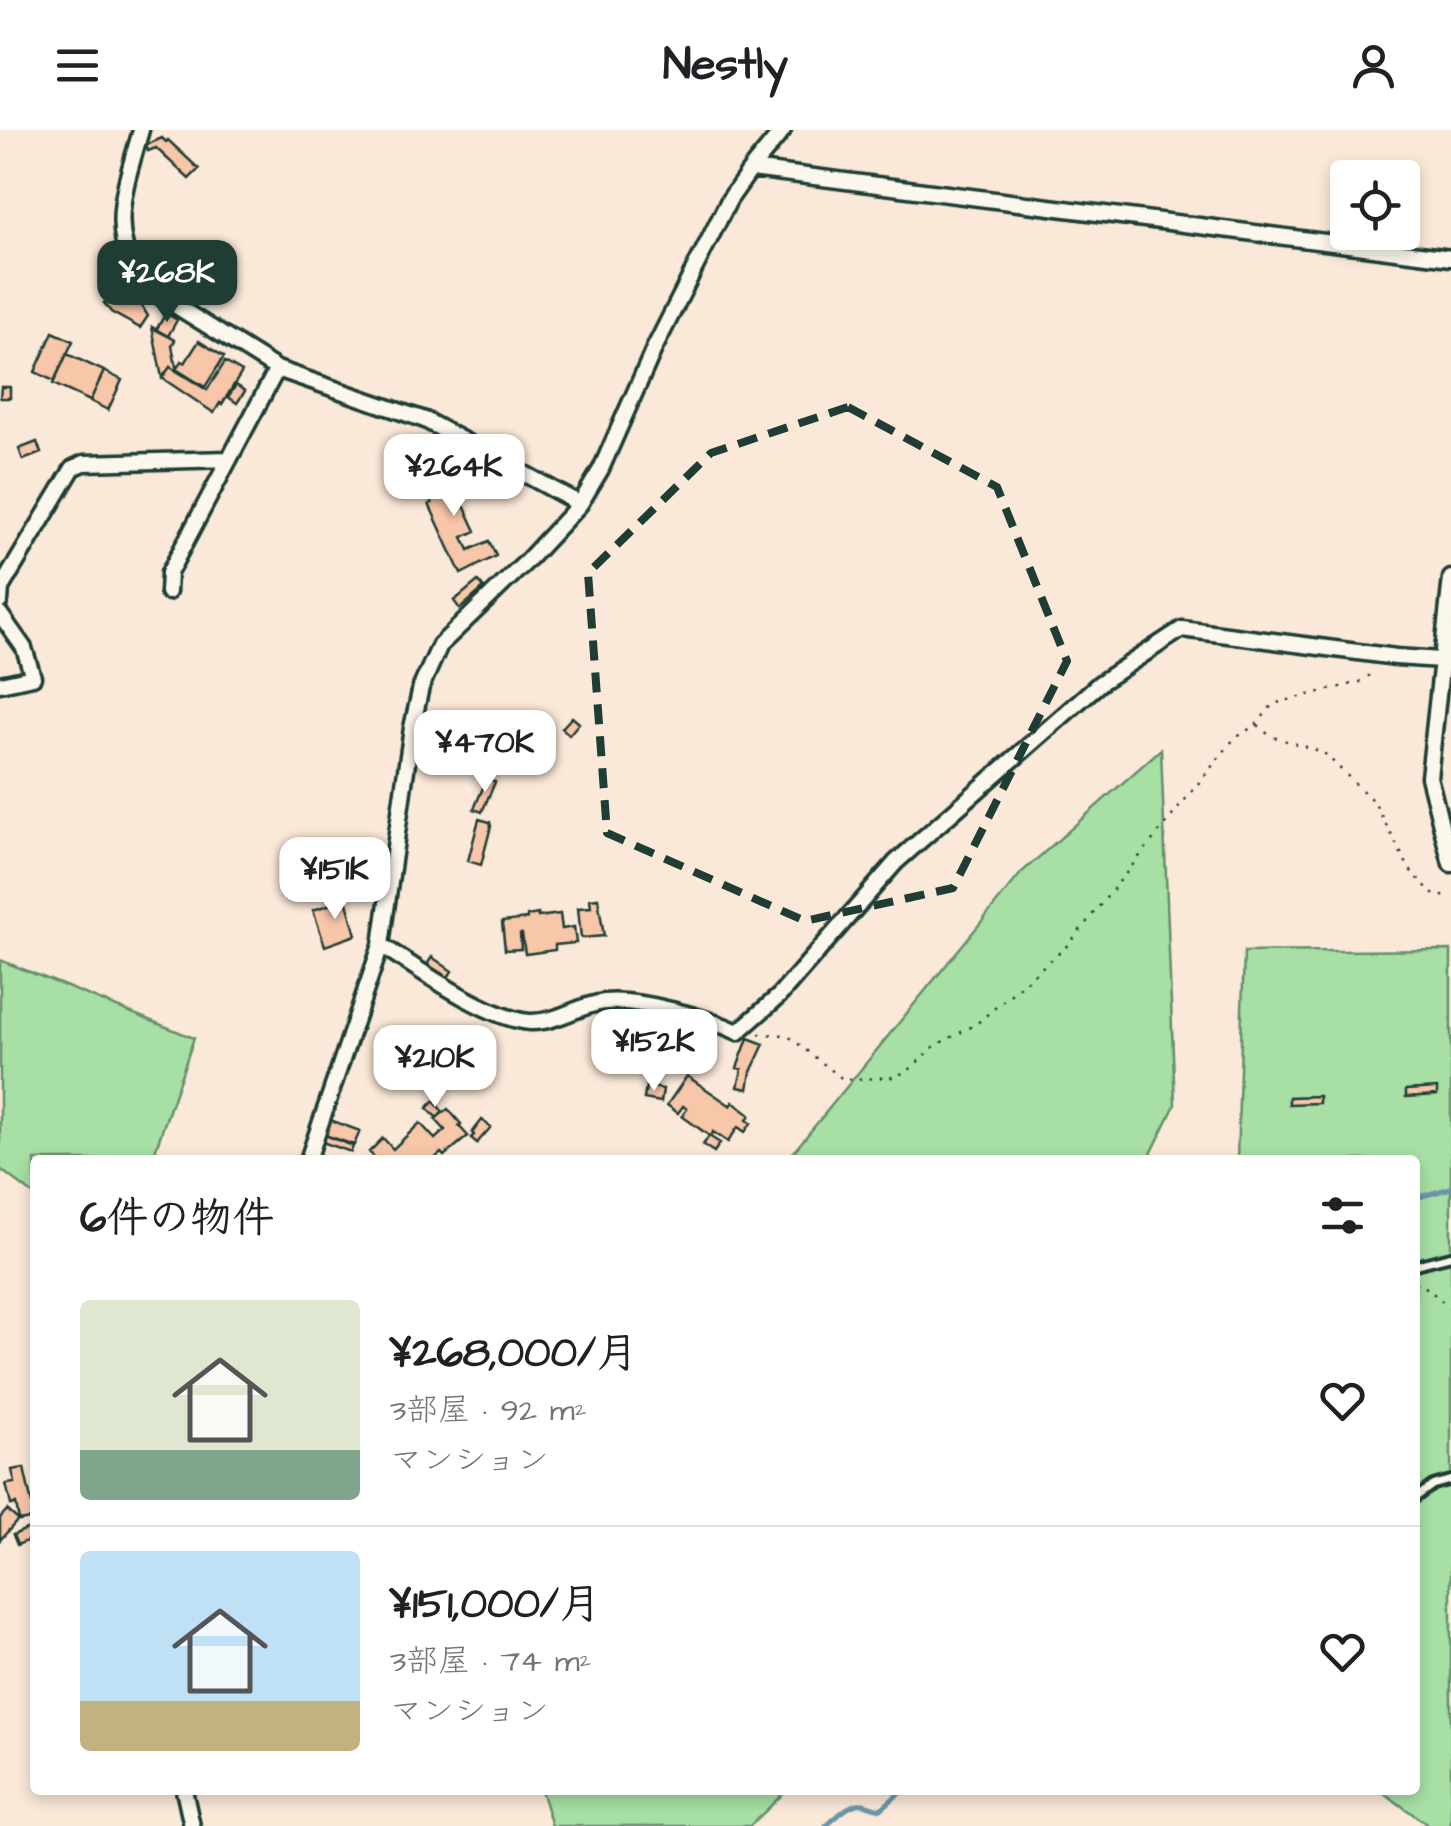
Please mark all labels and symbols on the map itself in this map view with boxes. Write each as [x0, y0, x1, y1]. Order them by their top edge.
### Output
pin: ¥268K [97, 240, 237, 325]
pin: ¥264K [384, 434, 524, 519]
pin: ¥470K [415, 710, 555, 795]
pin: ¥151K [265, 837, 405, 922]
pin: ¥152K [584, 1009, 724, 1094]
pin: ¥210K [365, 1025, 505, 1110]

